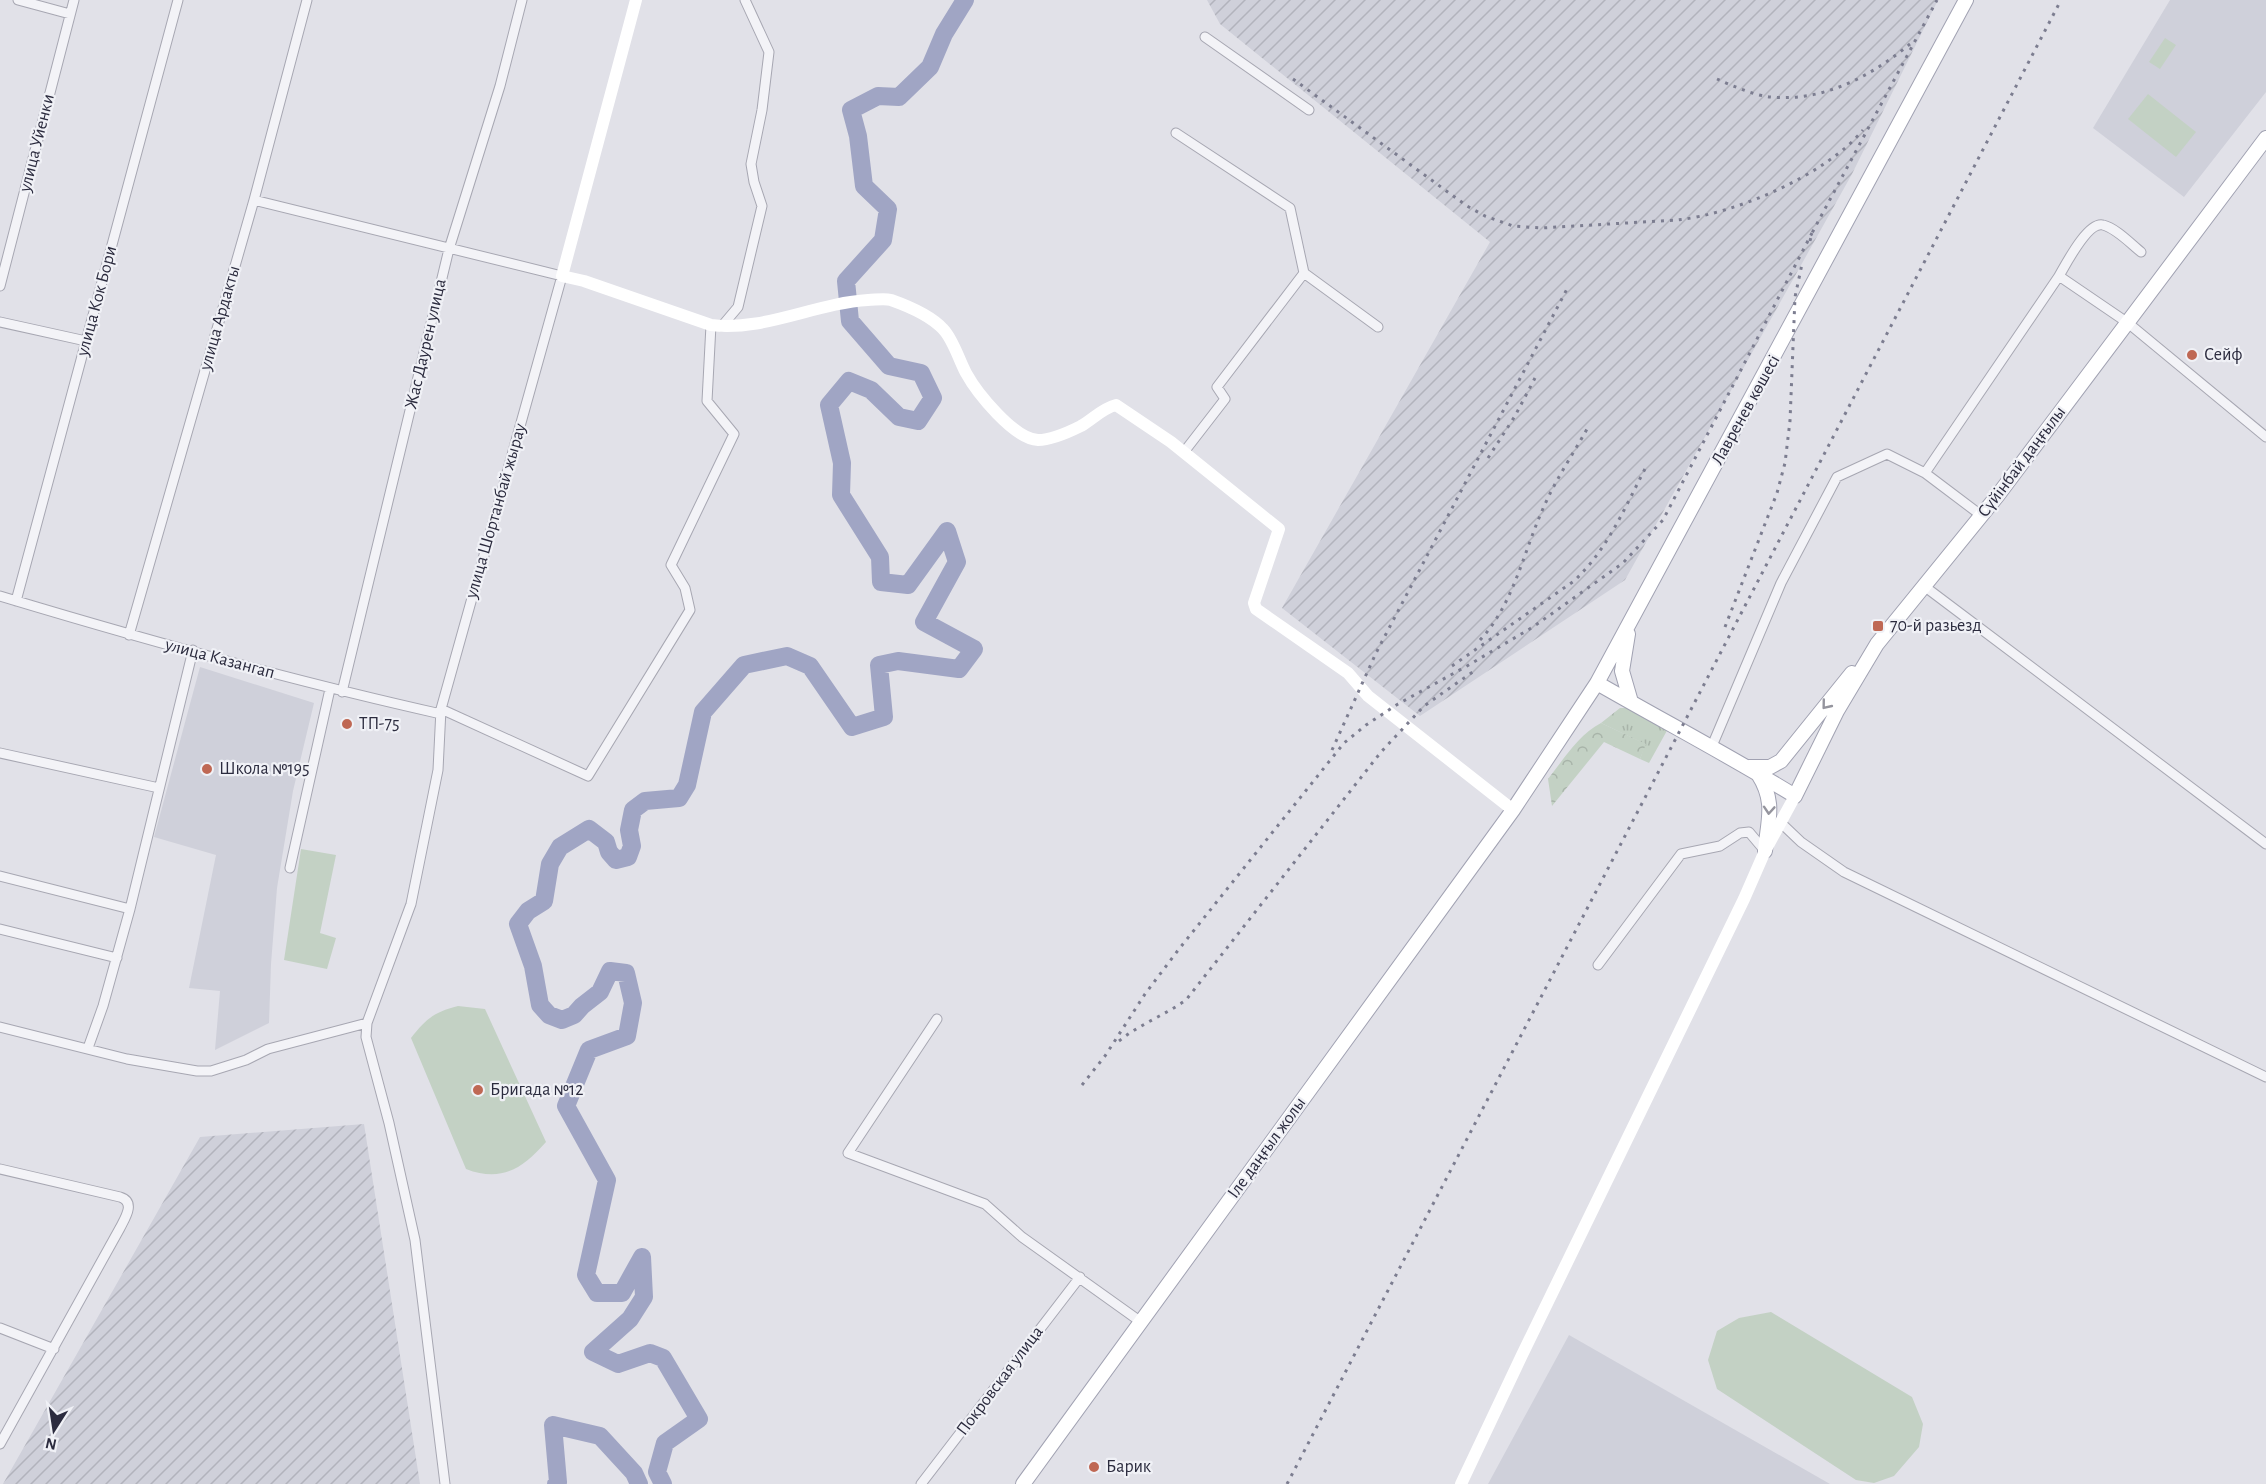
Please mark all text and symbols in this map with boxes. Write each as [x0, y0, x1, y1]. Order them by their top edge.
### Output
street label: улица Уйенки [16, 92, 58, 195]
street label: улица Кок Бори [73, 244, 120, 359]
street label: улица Ардакты [196, 264, 244, 373]
street label: Жас Даурен улица [402, 277, 450, 411]
place label: Сейф [2204, 346, 2243, 364]
marker: Сейф [2185, 348, 2199, 362]
street label: Лавренев көшесі [1708, 352, 1784, 468]
street label: Сүйінбай даңғылы [1974, 403, 2069, 521]
street label: улица Шортанбай жырау [461, 421, 530, 601]
place label: 70-й разьезд [1890, 617, 1982, 635]
marker: 70-й разьезд [1871, 619, 1885, 633]
street label: улица Казангап [162, 635, 277, 682]
one-way arrow [1822, 699, 1833, 710]
place label: ТП-75 [359, 715, 399, 733]
marker: ТП-75 [340, 717, 354, 731]
place label: Школа №195 [219, 760, 310, 778]
marker: Школа №195 [200, 762, 214, 776]
one-way arrow [1762, 806, 1775, 815]
place label: Бригада №12 [490, 1081, 583, 1099]
marker: Бригада №12 [471, 1083, 485, 1097]
street label: Іле даңғыл жолы [1224, 1094, 1310, 1202]
street label: Покровская улица [953, 1323, 1047, 1439]
north arrow [24, 1400, 84, 1460]
text: N [44, 1435, 58, 1453]
place label: Барик [1106, 1458, 1152, 1476]
marker: Барик [1087, 1460, 1101, 1474]

